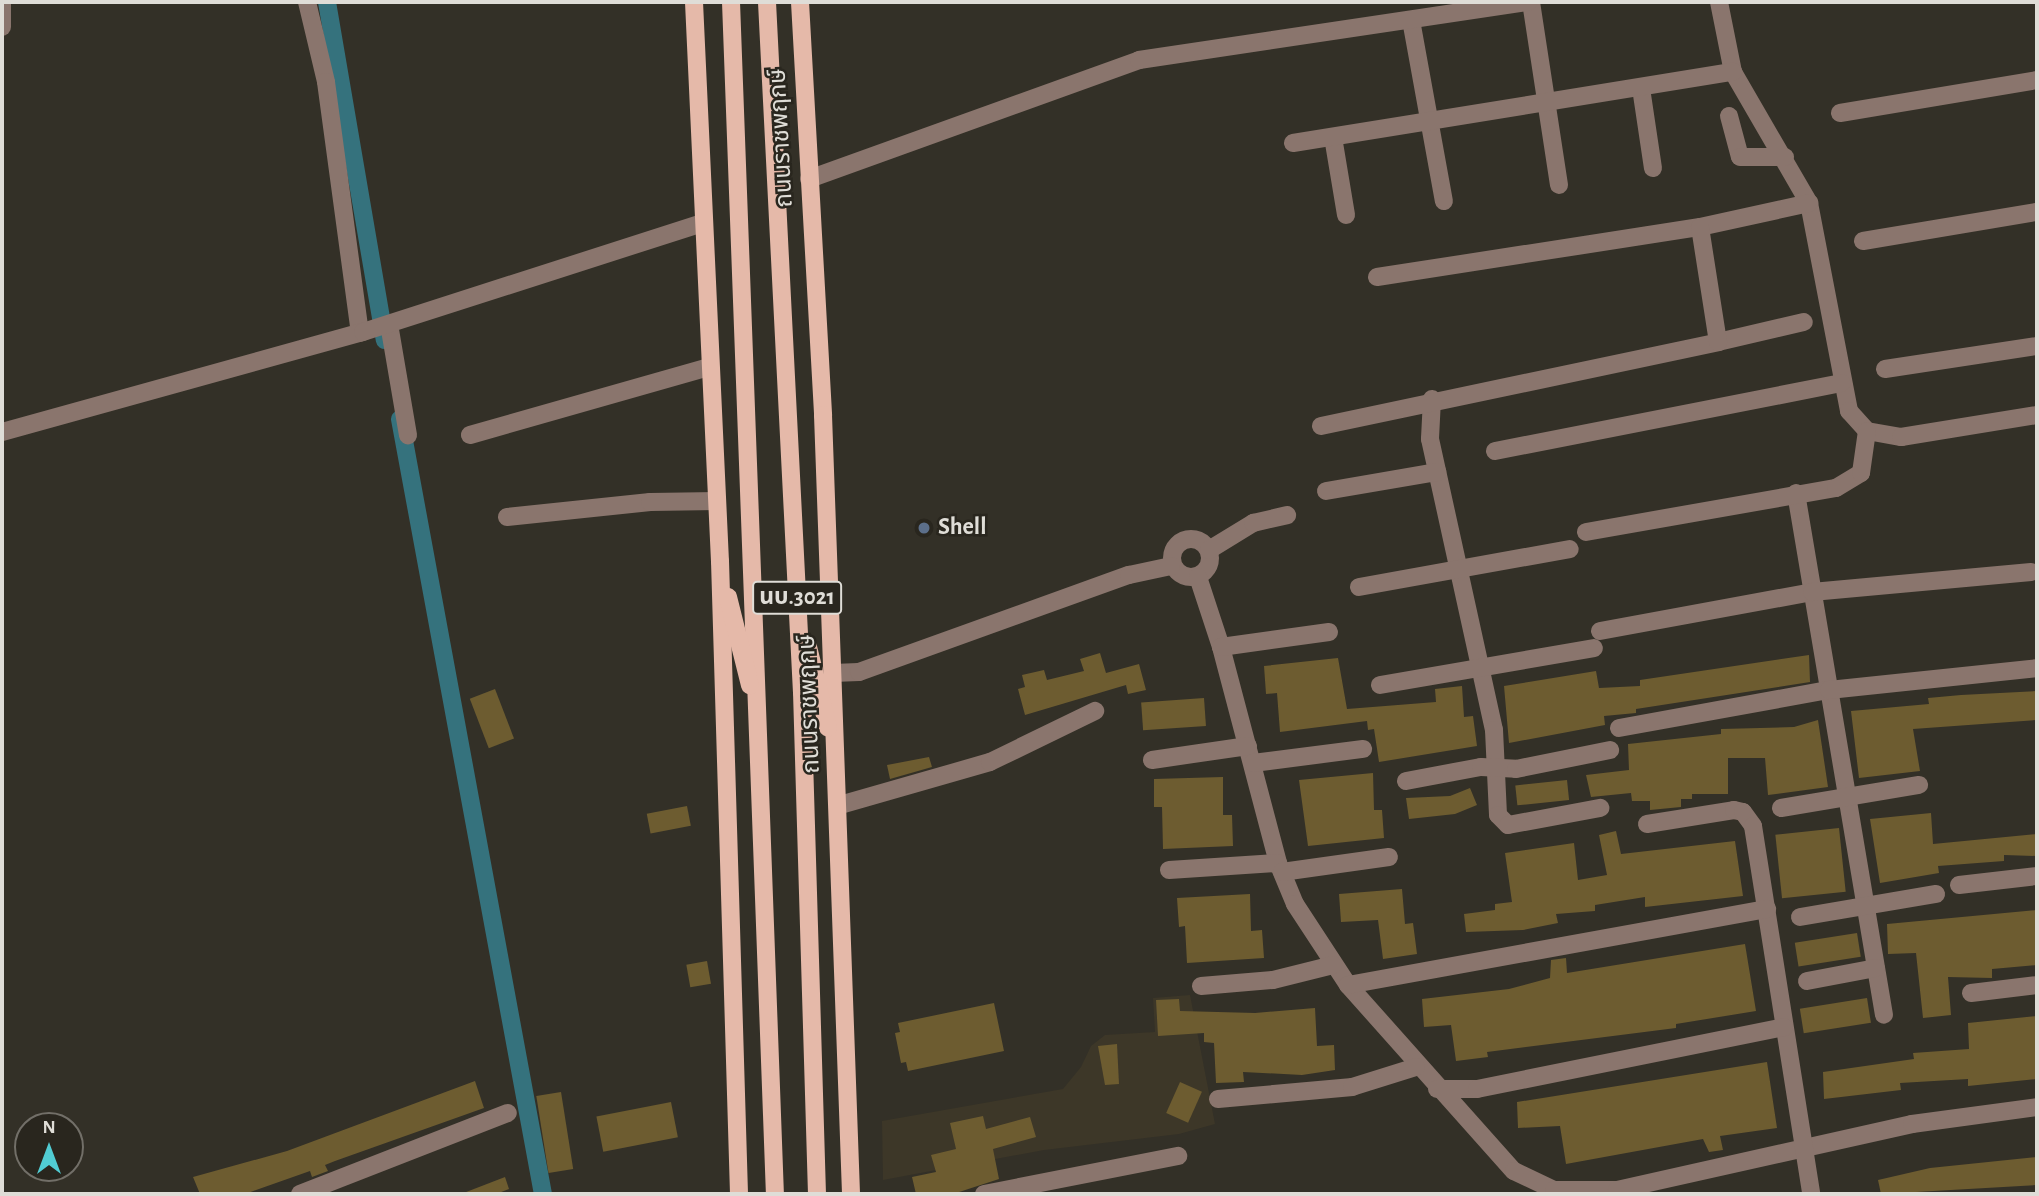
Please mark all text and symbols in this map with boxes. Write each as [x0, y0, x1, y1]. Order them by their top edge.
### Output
street label: ถนนราชพฤกษ์ [764, 68, 800, 208]
place label: Shell [938, 514, 986, 542]
marker: Shell [916, 520, 932, 536]
road number: นบ.3021 [752, 578, 842, 618]
street label: ถนนราชพฤกษ์ [793, 634, 827, 774]
north arrow [14, 1112, 84, 1182]
text: N [42, 1118, 56, 1137]

